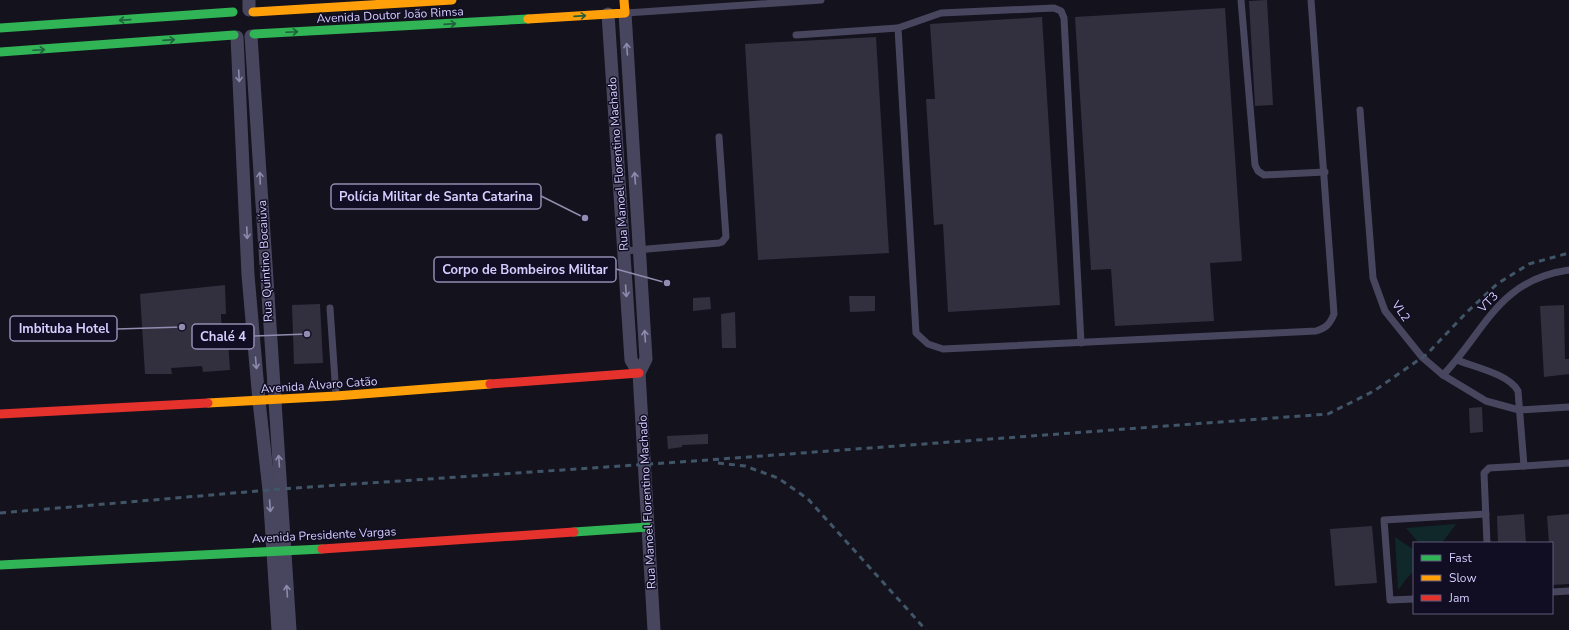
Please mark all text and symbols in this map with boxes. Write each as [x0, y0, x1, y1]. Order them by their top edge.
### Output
street label: Avenida Doutor João Rimsa [316, 3, 464, 27]
one-way arrow [573, 12, 586, 20]
one-way arrow [119, 16, 132, 23]
one-way arrow [443, 21, 456, 28]
one-way arrow [285, 29, 298, 36]
one-way arrow [162, 37, 175, 44]
one-way arrow [623, 43, 630, 56]
one-way arrow [32, 46, 45, 53]
one-way arrow [236, 69, 243, 82]
street label: Rua Manoel Florentino Machado [604, 76, 632, 251]
one-way arrow [257, 172, 264, 185]
one-way arrow [631, 172, 639, 185]
callout: Polícia Militar de Santa Catarina [331, 184, 541, 209]
text: Polícia Militar de Santa Catarina [339, 188, 533, 206]
street label: Rua Quintino Bocaiúva [254, 200, 276, 322]
one-way arrow [243, 226, 250, 239]
callout: Corpo de Bombeiros Militar [434, 257, 616, 282]
text: Corpo de Bombeiros Militar [442, 261, 609, 279]
one-way arrow [623, 284, 630, 297]
street label: VT3 [1474, 288, 1502, 316]
street label: VL2 [1388, 297, 1414, 325]
callout: Imbituba Hotel [10, 316, 117, 341]
text: Imbituba Hotel [19, 320, 110, 338]
callout: Chalé 4 [192, 324, 254, 349]
text: Chalé 4 [200, 328, 246, 346]
one-way arrow [641, 330, 648, 343]
one-way arrow [252, 356, 259, 369]
street label: Avenida Álvaro Catão [260, 373, 378, 397]
street label: Rua Manoel Florentino Machado [634, 414, 660, 589]
one-way arrow [275, 455, 282, 468]
one-way arrow [266, 499, 273, 512]
street label: Avenida Presidente Vargas [251, 523, 397, 547]
legend [1413, 542, 1553, 614]
text: Fast [1449, 550, 1472, 566]
text: Slow [1449, 570, 1477, 586]
one-way arrow [284, 585, 291, 598]
text: Jam [1448, 590, 1470, 606]

